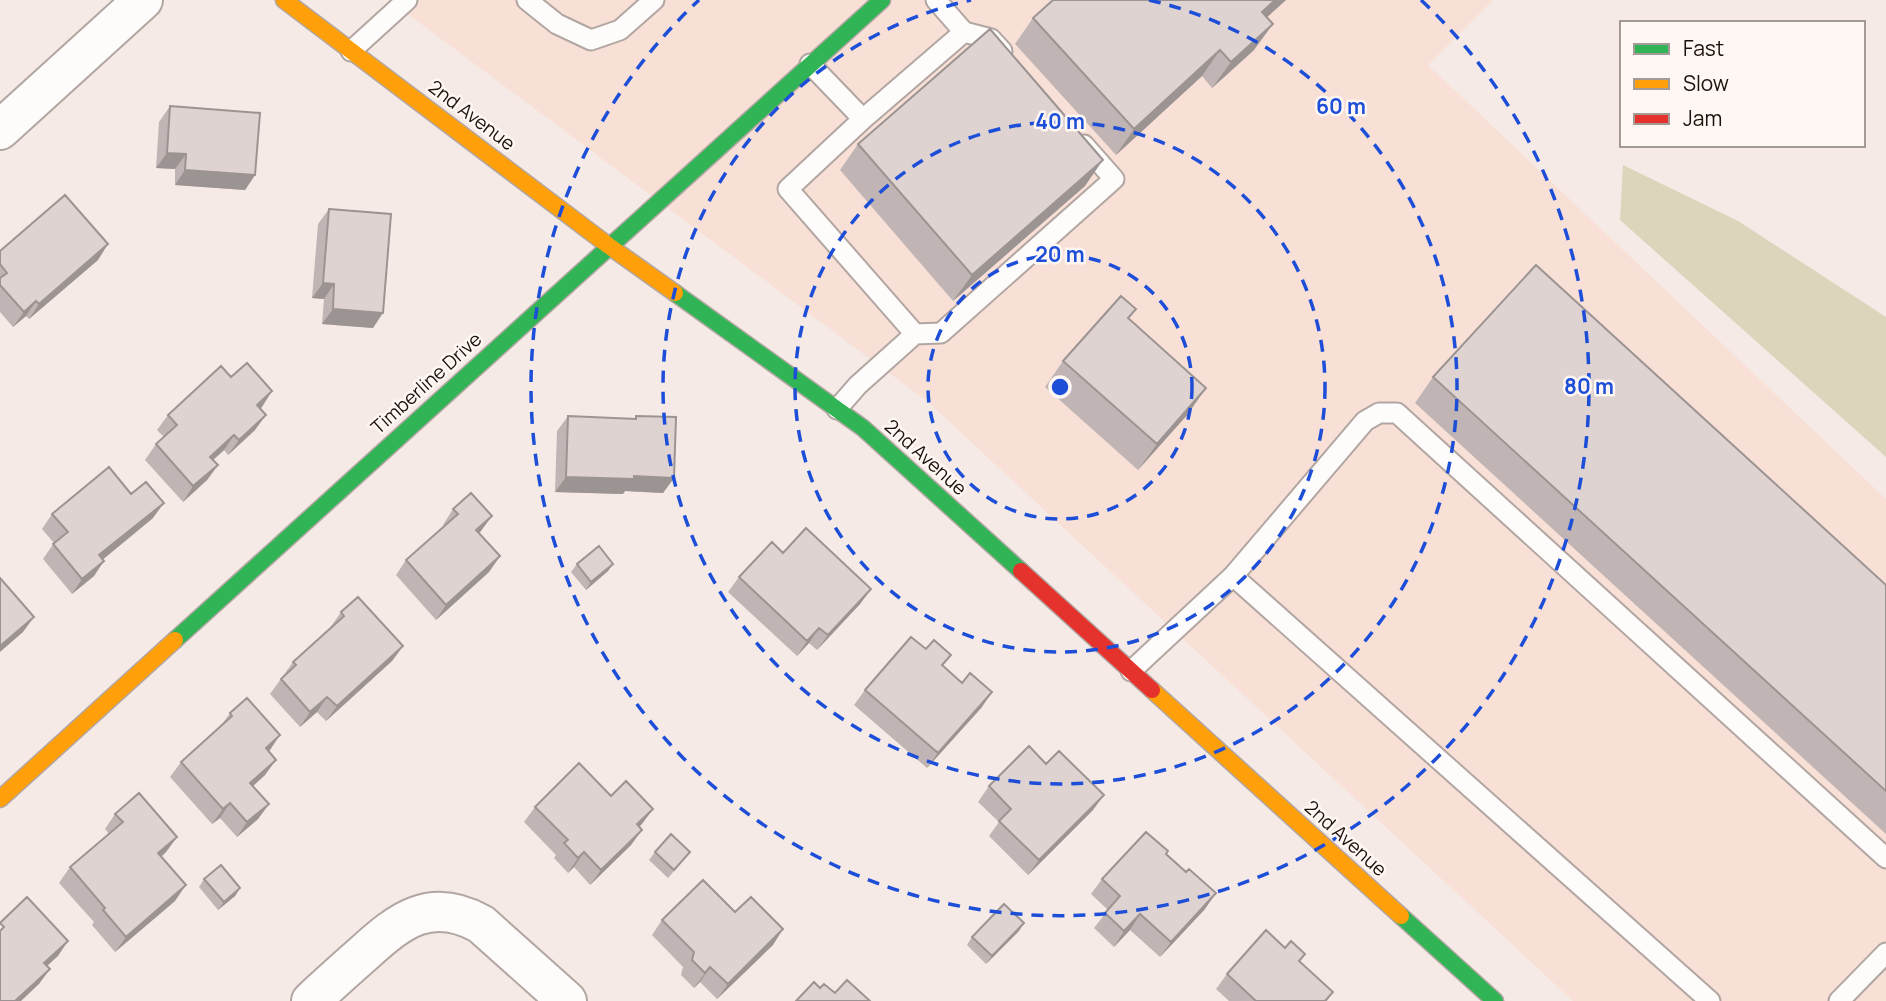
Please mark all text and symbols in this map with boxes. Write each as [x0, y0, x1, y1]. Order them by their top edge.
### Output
legend [1620, 21, 1865, 147]
text: Fast [1683, 34, 1724, 62]
text: Slow [1683, 69, 1729, 97]
street label: 2nd Avenue [423, 74, 521, 156]
text: 60 m [1316, 92, 1366, 120]
text: Jam [1683, 104, 1722, 132]
text: 40 m [1035, 107, 1085, 135]
text: 20 m [1035, 240, 1085, 268]
street label: Timberline Drive [365, 326, 487, 440]
text: 80 m [1564, 372, 1614, 400]
centre of rings [1048, 375, 1072, 399]
street label: 2nd Avenue [879, 413, 973, 501]
street label: 2nd Avenue [1299, 794, 1393, 882]

